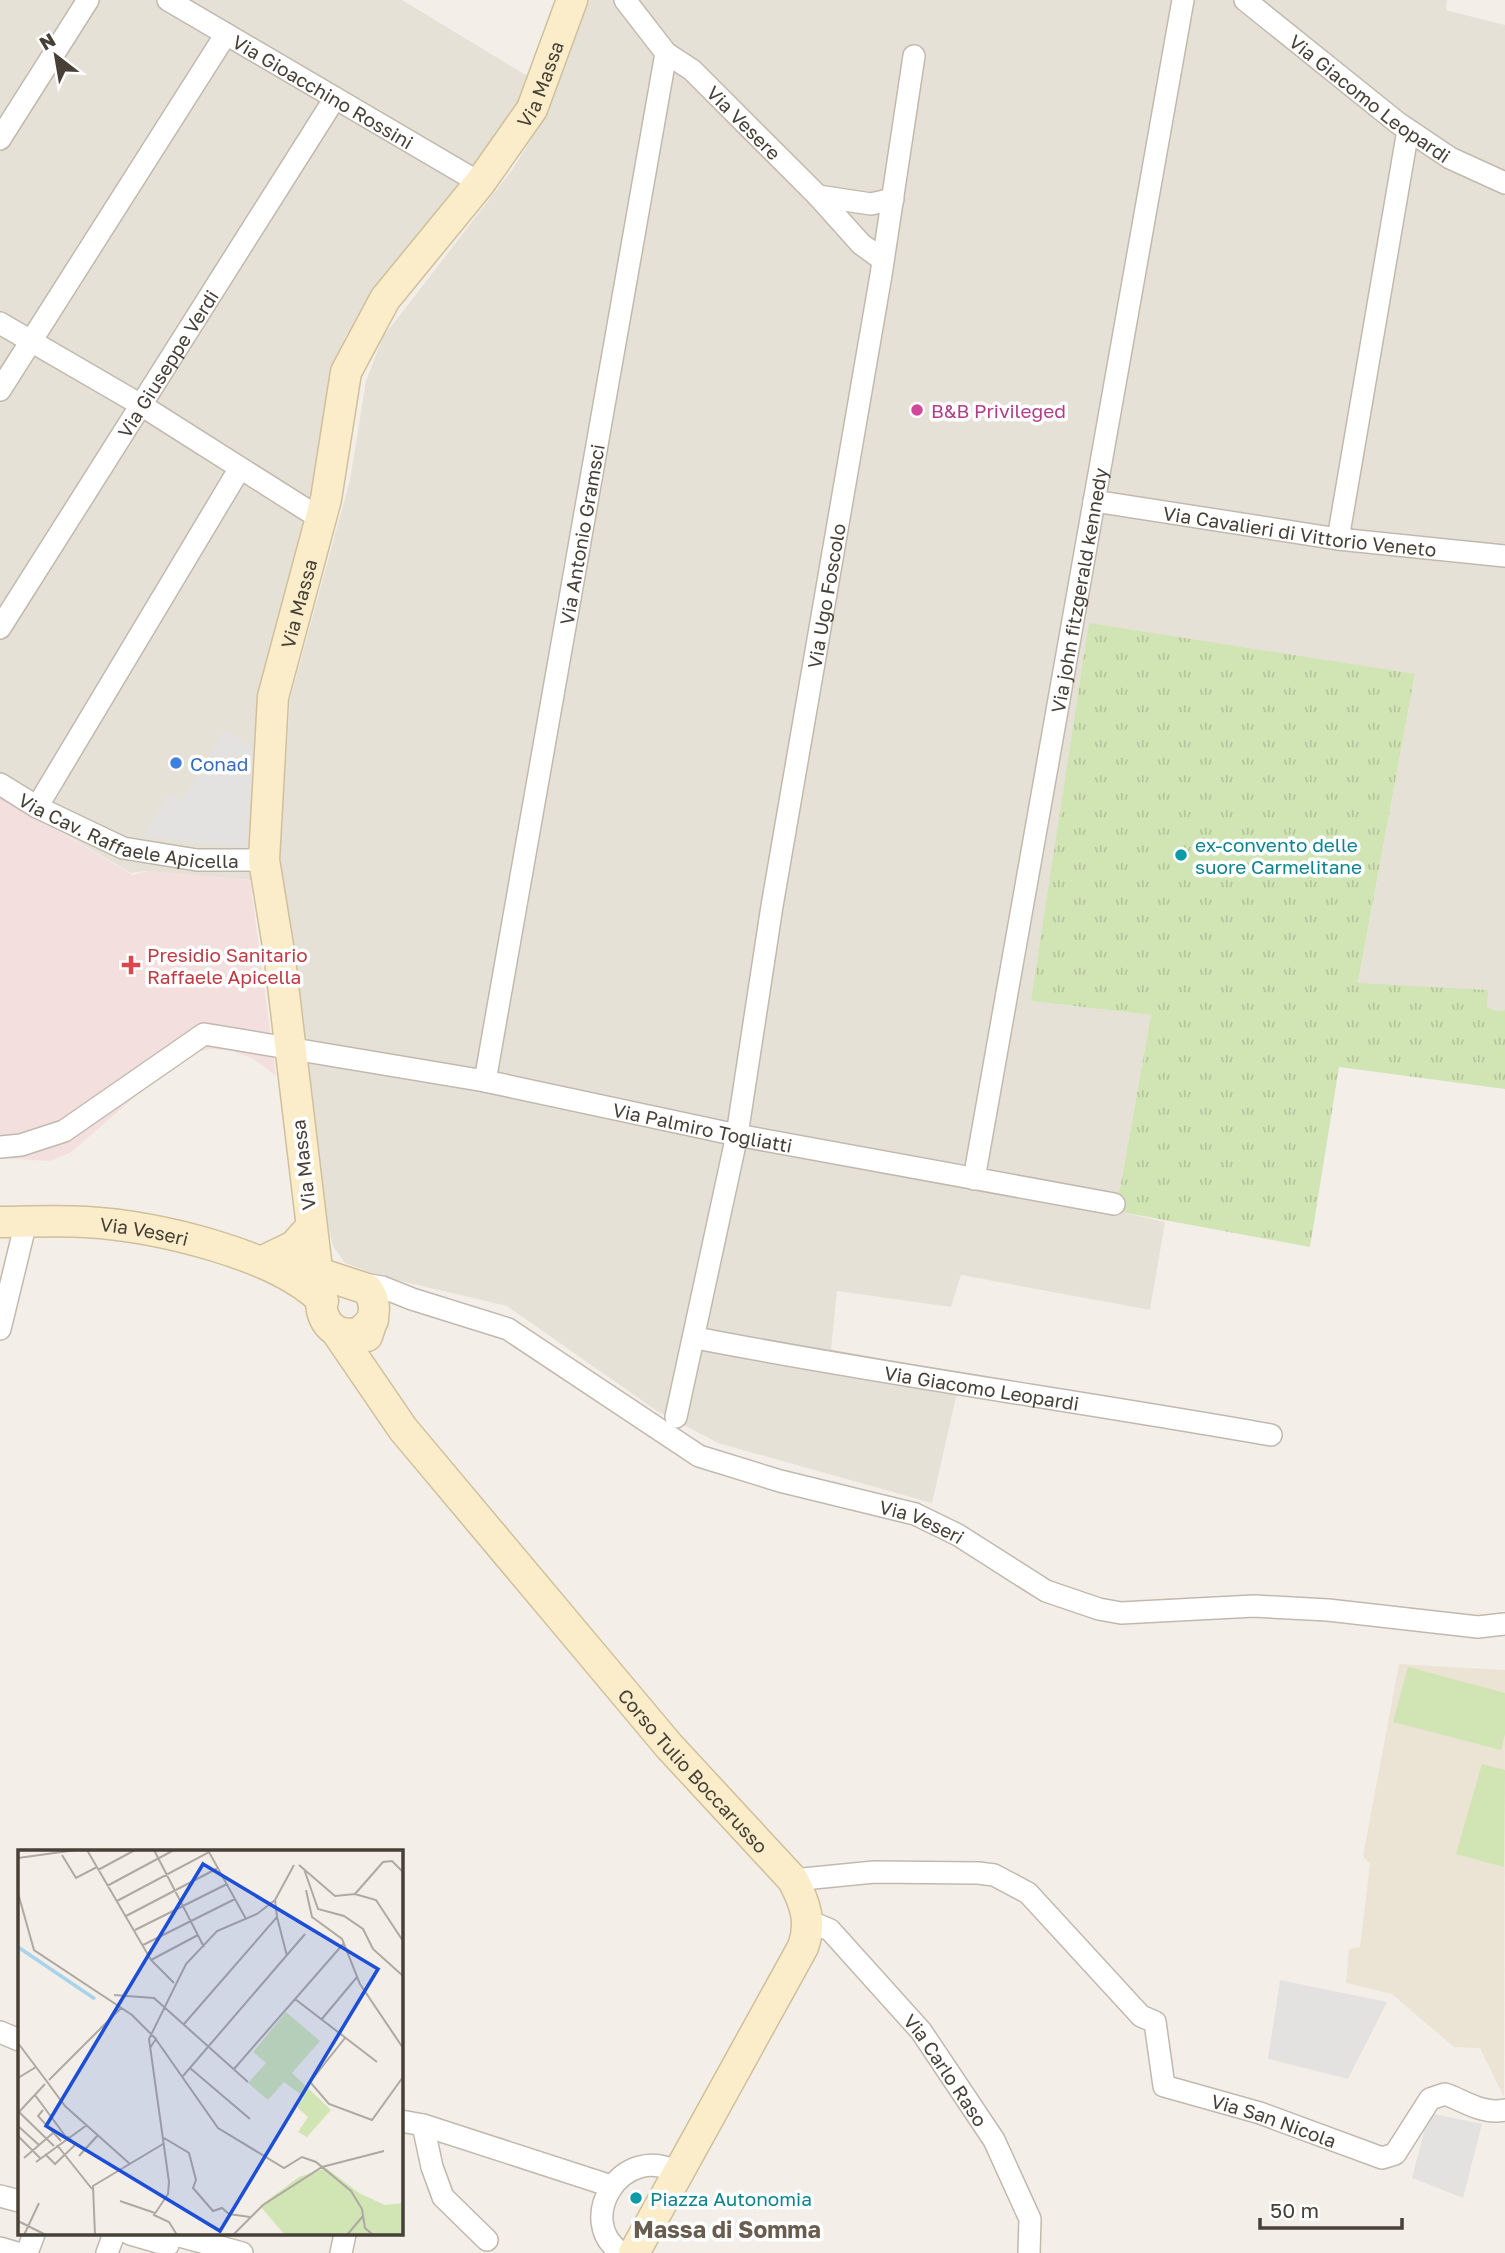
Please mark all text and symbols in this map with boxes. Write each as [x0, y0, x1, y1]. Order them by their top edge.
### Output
north arrow [21, 21, 91, 91]
text: N [35, 27, 59, 55]
street label: Via Gioacchino Rossini [229, 29, 418, 153]
street label: Via Giacomo Leopardi [1285, 29, 1455, 167]
street label: Via Massa [511, 38, 568, 132]
street label: Via Vesere [702, 80, 786, 164]
street label: Via Giuseppe Verdi [112, 285, 222, 442]
place label: B&B Privileged [931, 399, 1066, 422]
marker: B&B Privileged [909, 402, 925, 418]
street label: Via Antonio Gramsci [554, 442, 608, 627]
street label: Via john fitzgerald kennedy [1045, 465, 1111, 715]
street label: Via Cavalieri di Vittorio Veneto [1161, 500, 1438, 560]
street label: Via Ugo Foscolo [802, 522, 849, 670]
street label: Via Massa [275, 556, 321, 651]
place label: Conad [190, 752, 248, 775]
marker: Conad [168, 755, 184, 771]
street label: Via Cav. Raffaele Apicella [15, 787, 239, 872]
place label: ex-convento delle suore Carmelitane [1195, 833, 1362, 878]
marker: ex-convento delle suore Carmelitane [1173, 847, 1189, 863]
place label: Presidio Sanitario Raffaele Apicella [147, 943, 308, 988]
marker: Presidio Sanitario Raffaele Apicella [121, 955, 141, 975]
street label: Via Palmiro Togliatti [611, 1097, 794, 1156]
street label: Via Massa [286, 1118, 320, 1212]
street label: Via Veseri [99, 1212, 191, 1250]
street label: Via Giacomo Leopardi [883, 1360, 1081, 1414]
street label: Via Veseri [877, 1494, 969, 1548]
street label: Corso Tulio Boccarusso [614, 1683, 773, 1857]
inset map [18, 1850, 402, 2236]
street label: Via Carlo Raso [899, 2009, 993, 2130]
street label: Via San Nicola [1209, 2088, 1340, 2152]
scale bar [1260, 2186, 1402, 2230]
place label: Piazza Autonomia [650, 2187, 812, 2210]
marker: Piazza Autonomia [628, 2190, 644, 2206]
text: 50 m [1270, 2197, 1319, 2223]
district label: Massa di Somma [633, 2215, 821, 2243]

